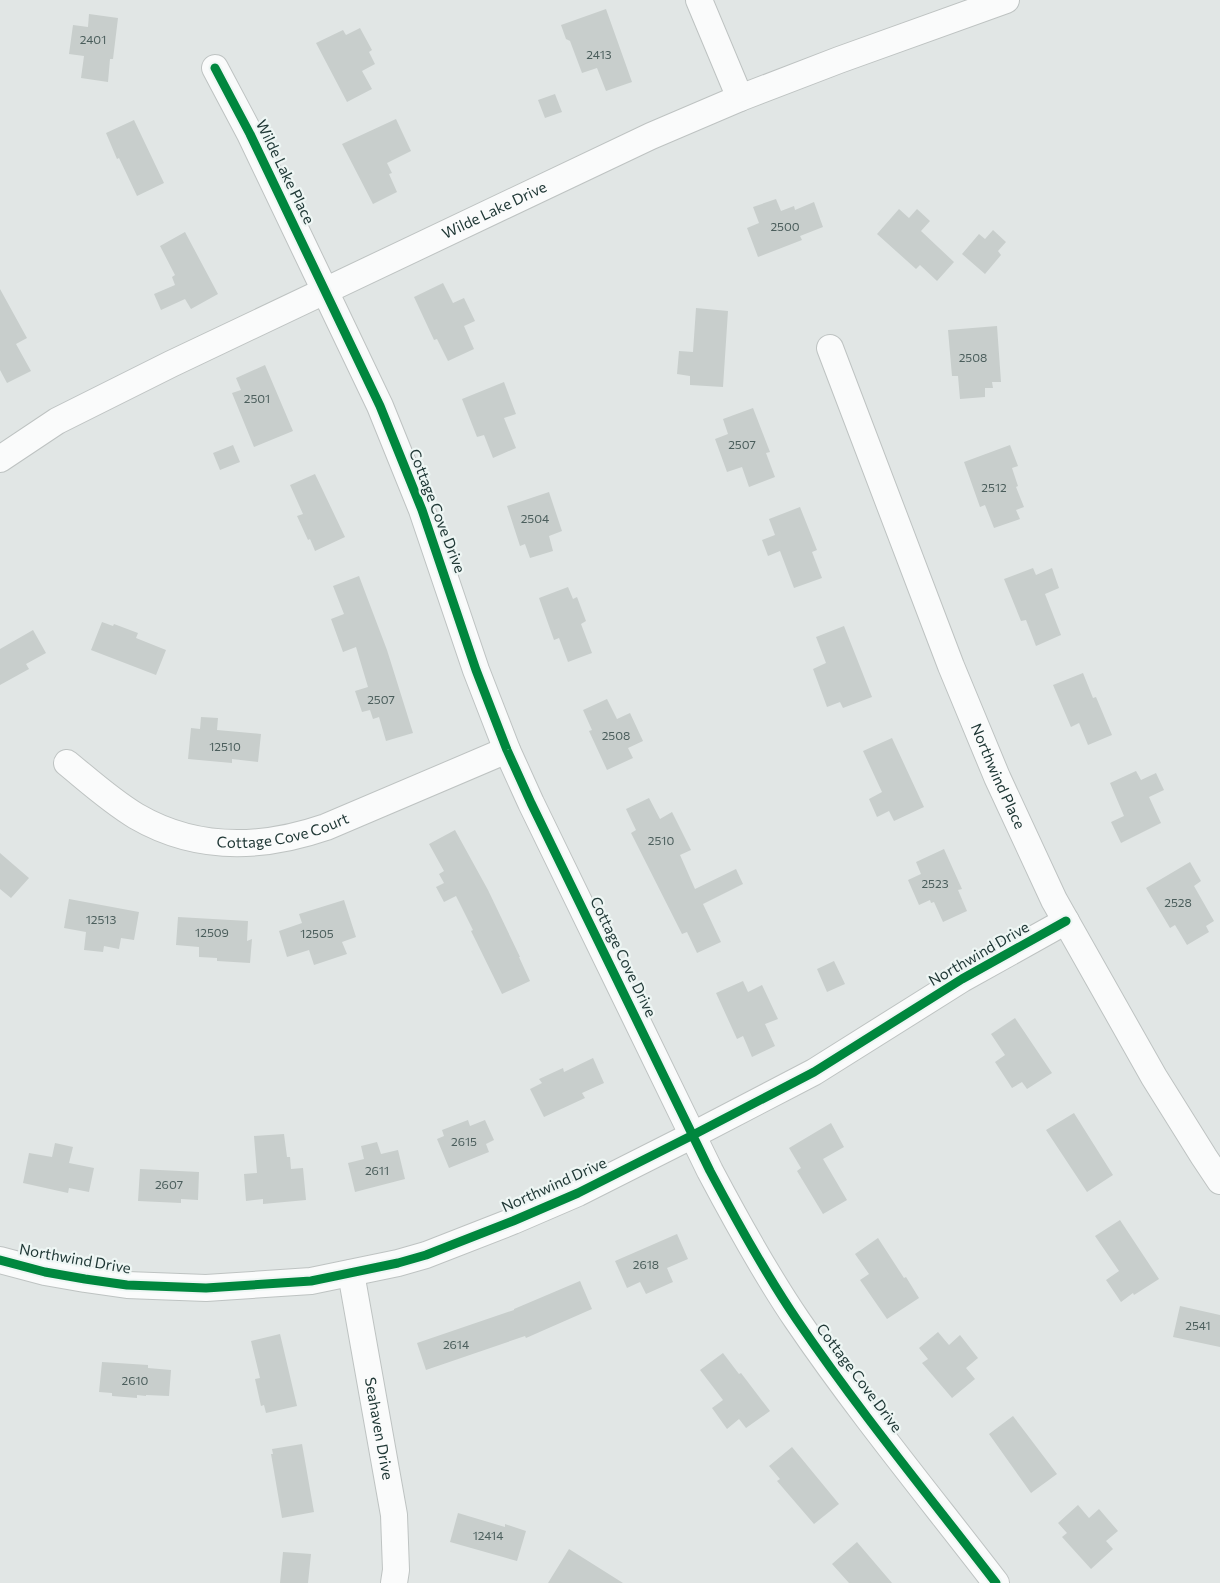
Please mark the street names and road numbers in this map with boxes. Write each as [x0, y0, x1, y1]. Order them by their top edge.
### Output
street label: Wilde Lake Place [253, 116, 319, 227]
street label: Wilde Lake Drive [439, 177, 549, 242]
street label: Cottage Cove Drive [406, 446, 470, 575]
street label: Northwind Place [968, 720, 1030, 831]
street label: Cottage Cove Court [216, 808, 351, 851]
street label: Cottage Cove Drive [587, 894, 661, 1020]
street label: Northwind Drive [925, 917, 1032, 989]
street label: Northwind Drive [498, 1153, 609, 1215]
street label: Northwind Drive [18, 1239, 132, 1277]
street label: Cottage Cove Drive [813, 1319, 907, 1435]
street label: Seahaven Drive [362, 1376, 398, 1481]

